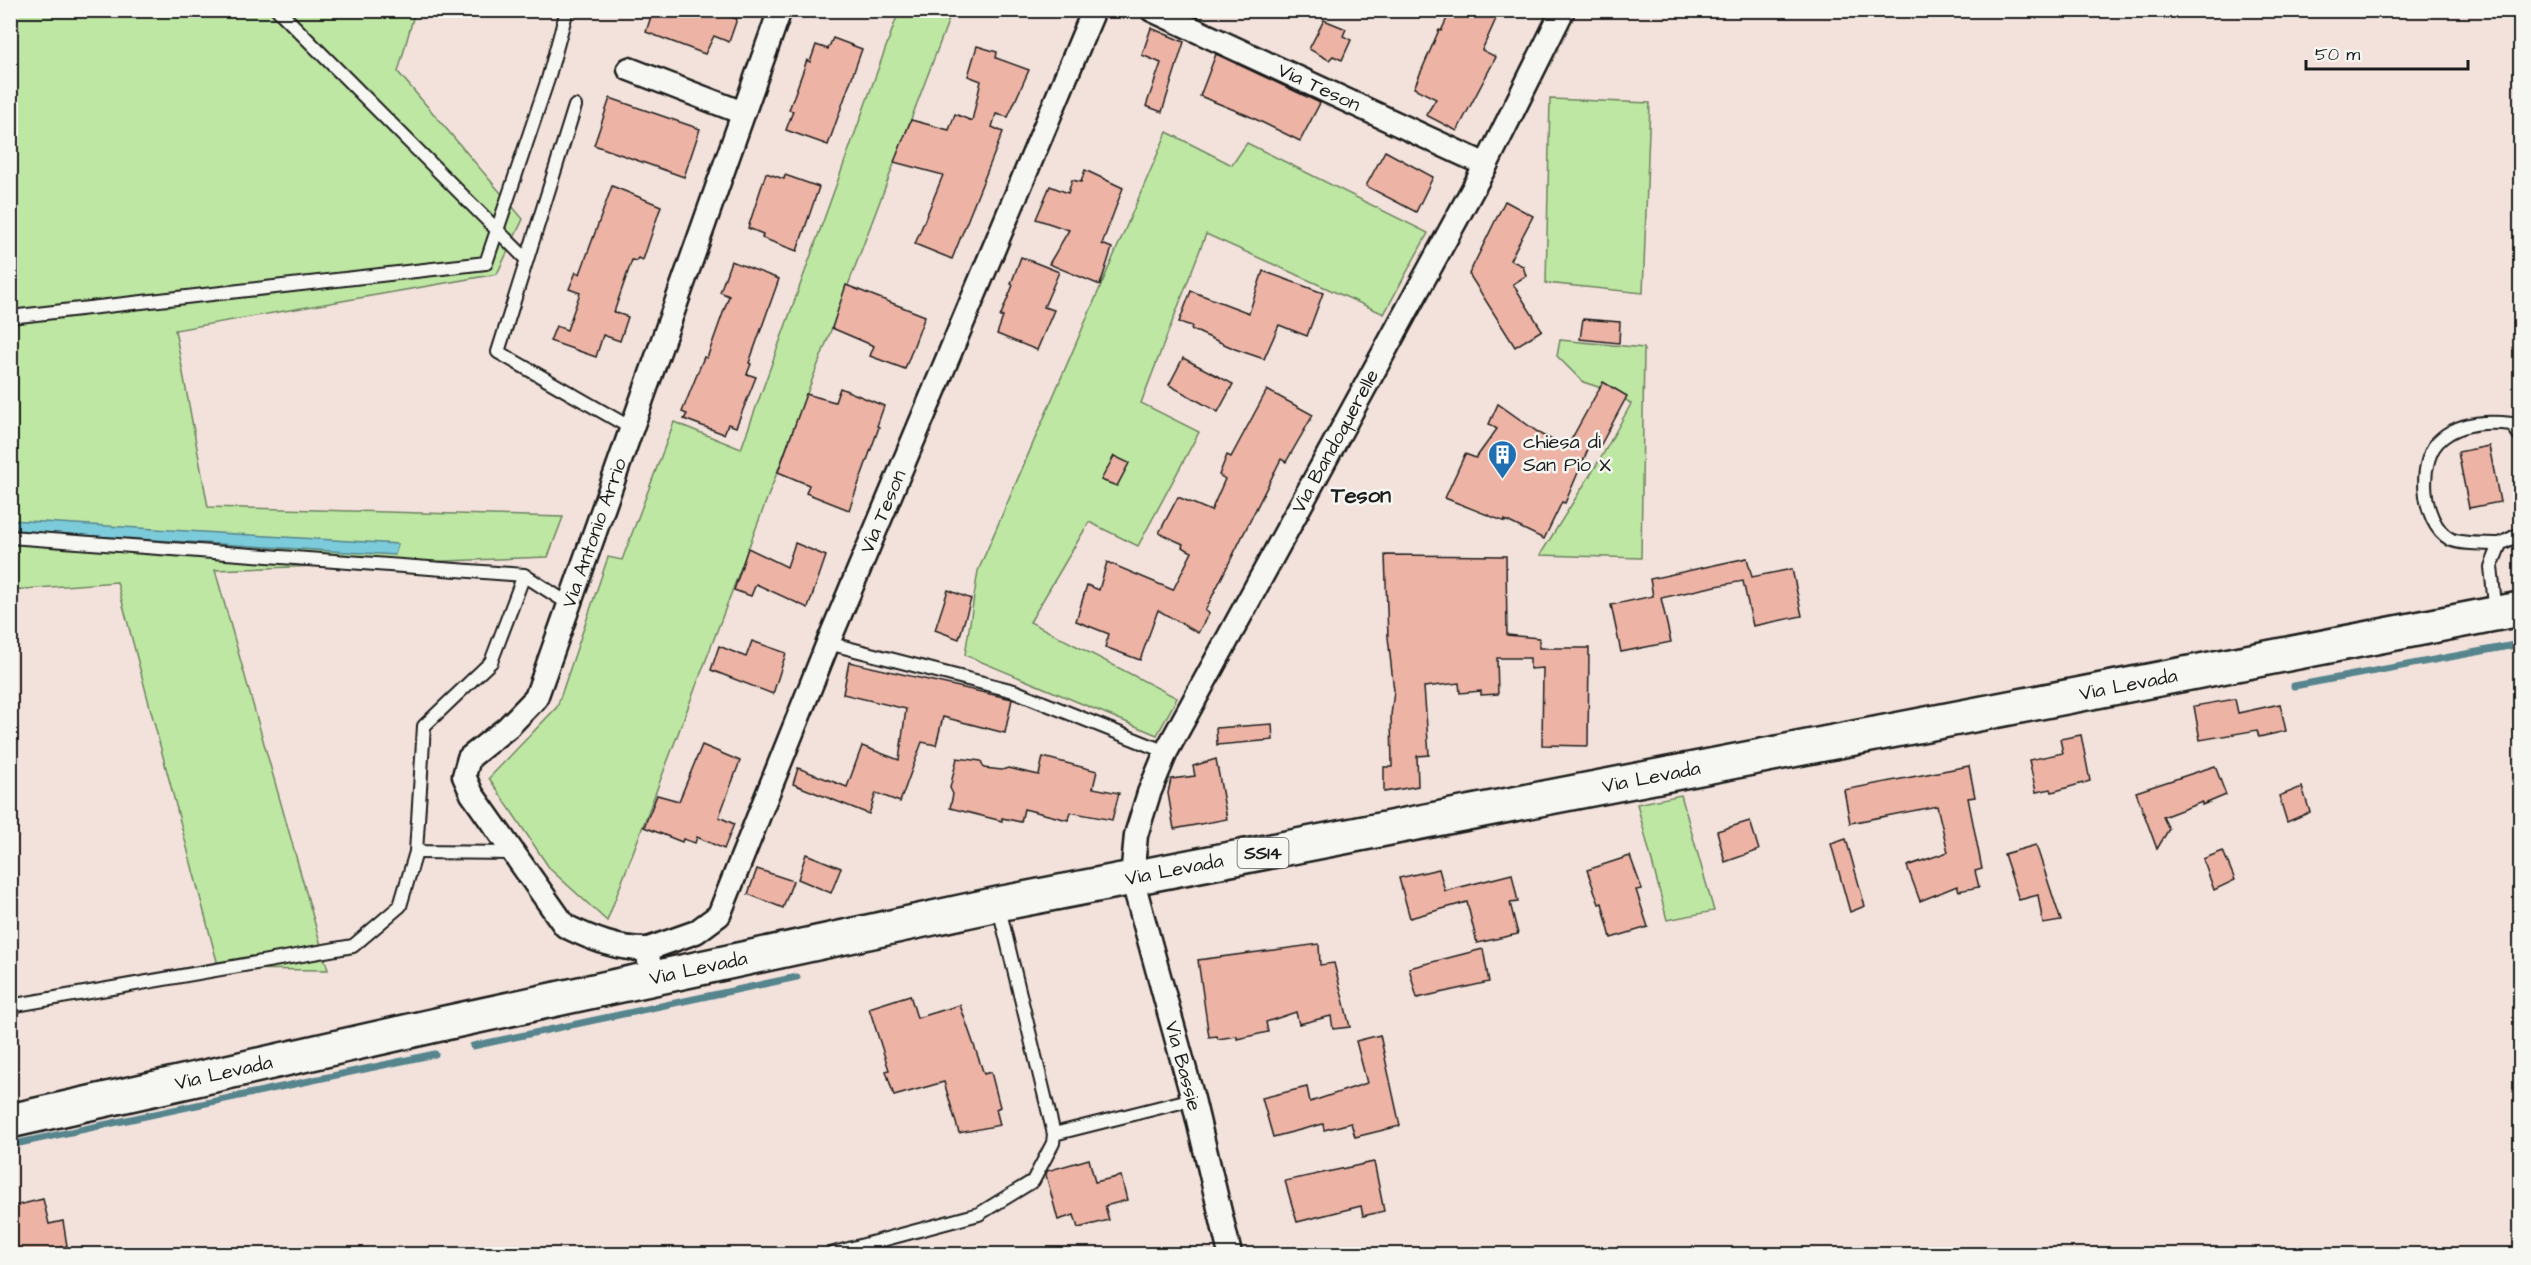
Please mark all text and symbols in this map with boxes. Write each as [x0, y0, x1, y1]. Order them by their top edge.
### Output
scale bar [2306, 33, 2468, 71]
text: 50 m [2315, 42, 2360, 67]
street label: Via Teson [1273, 56, 1365, 119]
street label: Via Bandoquerelle [1285, 364, 1386, 518]
place label: chiesa di San Pio X [1523, 428, 1611, 479]
building icon: chiesa di San Pio X [1486, 438, 1518, 480]
street label: Via Antonio Arrio [555, 454, 634, 612]
street label: Via Teson [853, 466, 913, 558]
district label: Teson [1330, 480, 1391, 511]
street label: Via Levada [2077, 662, 2180, 708]
street label: Via Levada [1600, 754, 1703, 801]
road number: SS14 [1238, 838, 1288, 868]
street label: Via Levada [1123, 847, 1226, 893]
street label: Via Levada [647, 944, 750, 993]
street label: Via Bassie [1158, 1018, 1208, 1114]
street label: Via Levada [172, 1048, 275, 1097]

